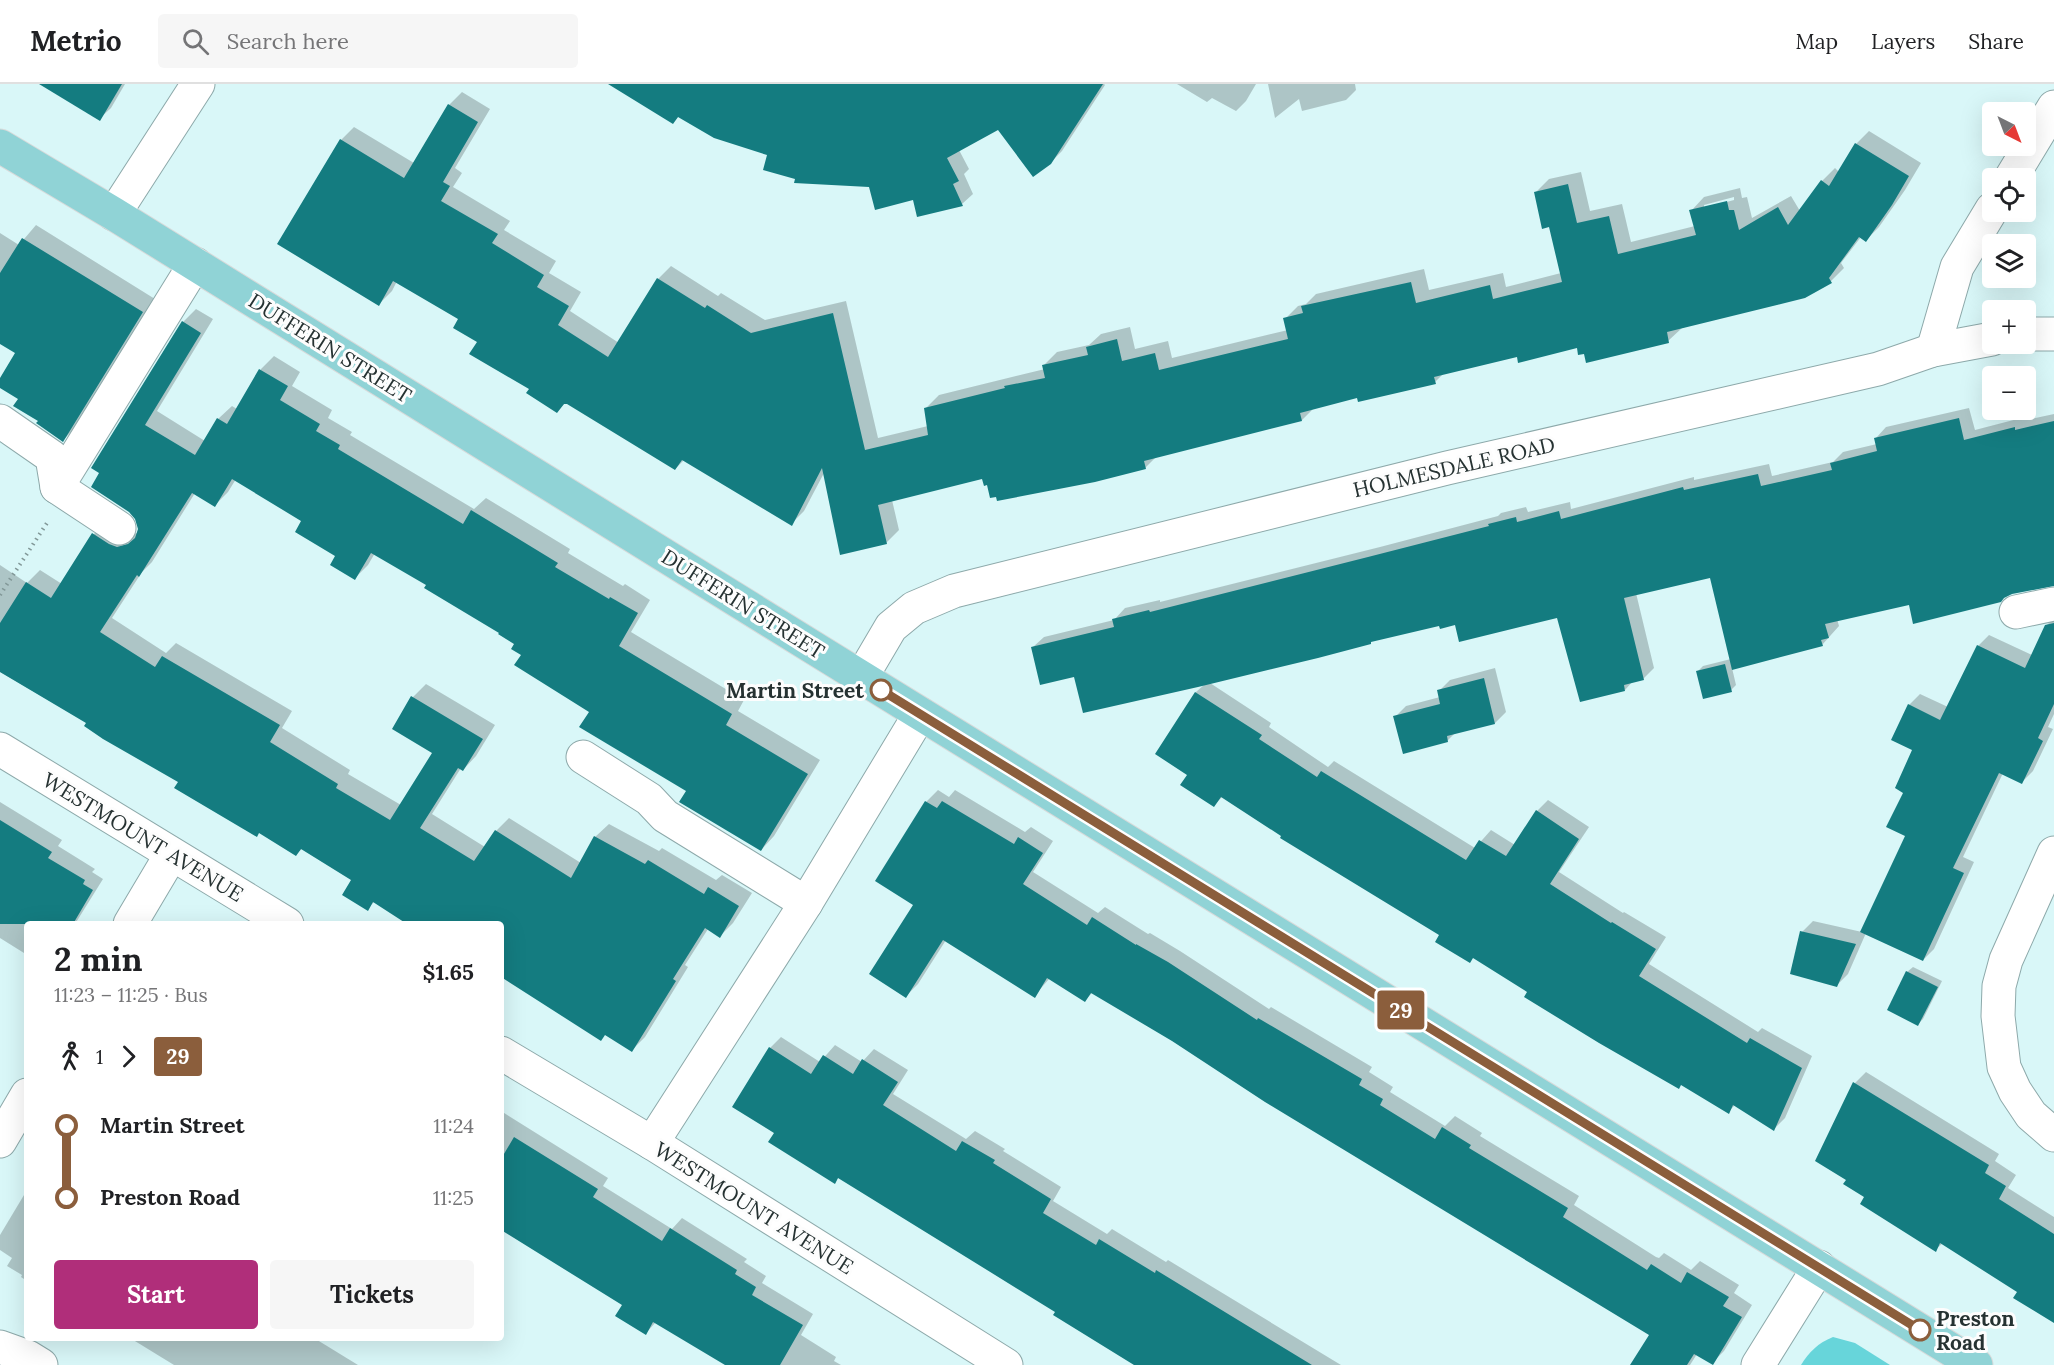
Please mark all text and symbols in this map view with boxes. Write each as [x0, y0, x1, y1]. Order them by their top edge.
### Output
search box [158, 14, 578, 68]
text: Metrio [30, 23, 122, 59]
icon: search [179, 25, 212, 58]
text: Search here [227, 27, 349, 55]
text: Map [1795, 28, 1838, 55]
text: Layers [1871, 28, 1935, 55]
text: Share [1968, 28, 2024, 55]
north arrow [1982, 102, 2036, 156]
map controls [1982, 102, 2036, 420]
button: locate [1982, 168, 2036, 222]
button: layers [1982, 234, 2036, 288]
street label: DUFFERIN STREET [243, 287, 417, 409]
button: + [1982, 300, 2036, 354]
button: − [1982, 366, 2036, 420]
street label: HOLMESDALE ROAD [1350, 431, 1558, 503]
street label: DUFFERIN STREET [656, 543, 830, 665]
place label: Martin Street [726, 677, 864, 704]
marker: Martin Street [870, 679, 892, 701]
street label: WESTMOUNT AVENUE [38, 766, 248, 908]
text: 2 min [54, 938, 142, 980]
text: $1.65 [422, 958, 474, 986]
text: 11:23 – 11:25 · Bus [54, 982, 208, 1007]
line badge: 29 [1374, 990, 1428, 1030]
text: 29 [1389, 997, 1413, 1024]
icon: walk [54, 1040, 87, 1073]
icon: forward [112, 1040, 145, 1073]
text: 29 [166, 1043, 190, 1070]
text: 1 [96, 1044, 103, 1069]
text: Martin Street [100, 1111, 245, 1139]
text: 11:24 [433, 1113, 474, 1138]
street label: WESTMOUNT AVENUE [649, 1136, 859, 1280]
text: Preston Road [100, 1183, 240, 1211]
text: 11:25 [433, 1185, 474, 1210]
button: Start [54, 1260, 258, 1329]
button: Tickets [270, 1260, 474, 1329]
place label: Preston Road [1936, 1305, 2015, 1356]
marker: Preston Road [1909, 1319, 1931, 1341]

